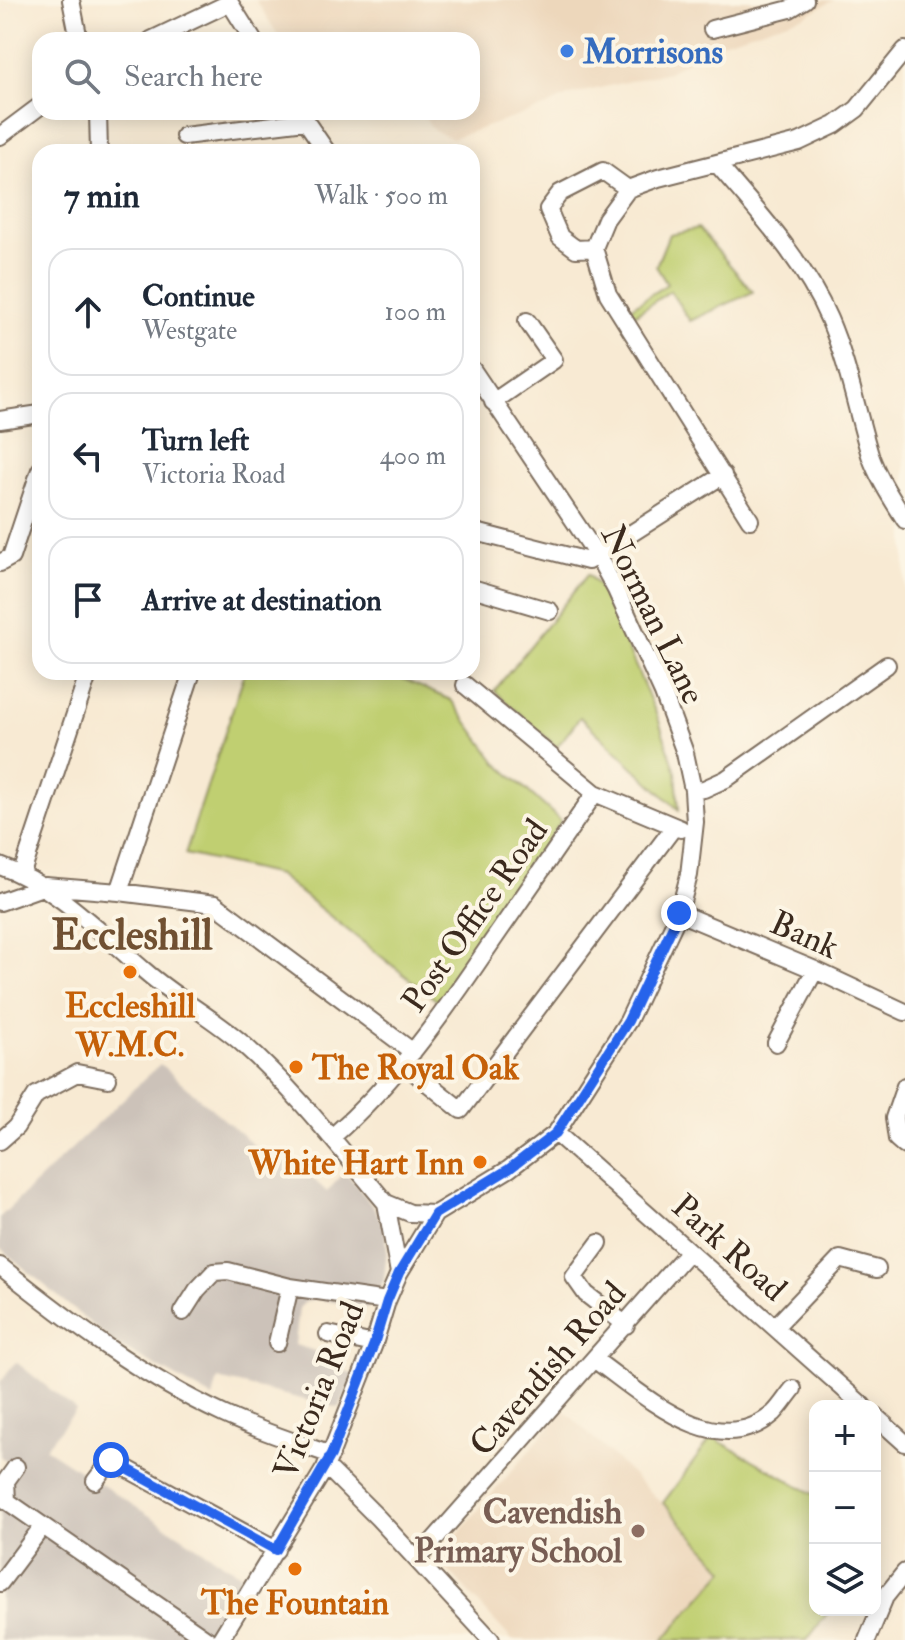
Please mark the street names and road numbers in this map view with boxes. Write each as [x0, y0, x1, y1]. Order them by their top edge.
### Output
street label: Norman Lane [591, 518, 715, 711]
street label: Post Office Road [393, 811, 558, 1021]
street label: Bank [764, 901, 845, 969]
street label: Park Road [663, 1185, 796, 1311]
street label: Cavendish Road [461, 1273, 636, 1465]
street label: Victoria Road [264, 1295, 375, 1486]

